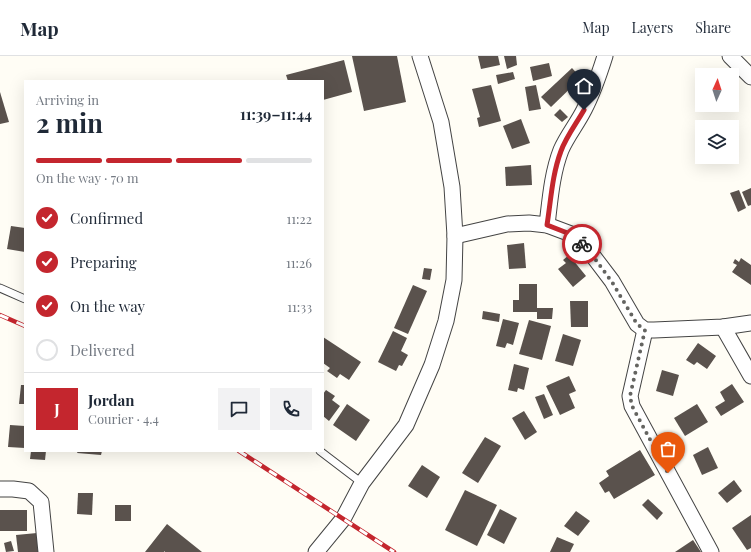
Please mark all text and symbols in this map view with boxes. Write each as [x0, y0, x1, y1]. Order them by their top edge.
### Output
text: Map [20, 15, 59, 41]
text: Map [582, 18, 610, 37]
text: Layers [632, 18, 673, 37]
text: Share [695, 18, 731, 37]
north arrow [695, 68, 739, 112]
map controls [695, 68, 739, 164]
pin [567, 69, 601, 110]
icon: home [573, 75, 595, 97]
text: Arriving in [36, 91, 99, 108]
text: 11:39–11:44 [240, 104, 312, 124]
text: 2 min [36, 105, 103, 140]
button: layers [695, 120, 739, 164]
text: On the way · 70 m [36, 169, 139, 186]
icon: check [36, 207, 58, 229]
text: Confirmed [70, 208, 143, 228]
text: 11:22 [286, 210, 312, 227]
courier [562, 224, 602, 264]
icon: bike [571, 233, 593, 255]
icon: check [36, 251, 58, 273]
text: Preparing [70, 252, 137, 272]
text: 11:26 [286, 254, 312, 271]
icon: check [36, 295, 58, 317]
text: On the way [70, 296, 145, 316]
text: 11:33 [287, 298, 312, 315]
text: Delivered [70, 340, 135, 360]
button: chat [218, 388, 260, 430]
button: phone [270, 388, 312, 430]
text: Jordan [88, 390, 134, 410]
text: J [54, 399, 60, 419]
text: Courier · 4.4 [88, 410, 159, 427]
pin [651, 432, 685, 473]
icon: bag [657, 438, 679, 460]

